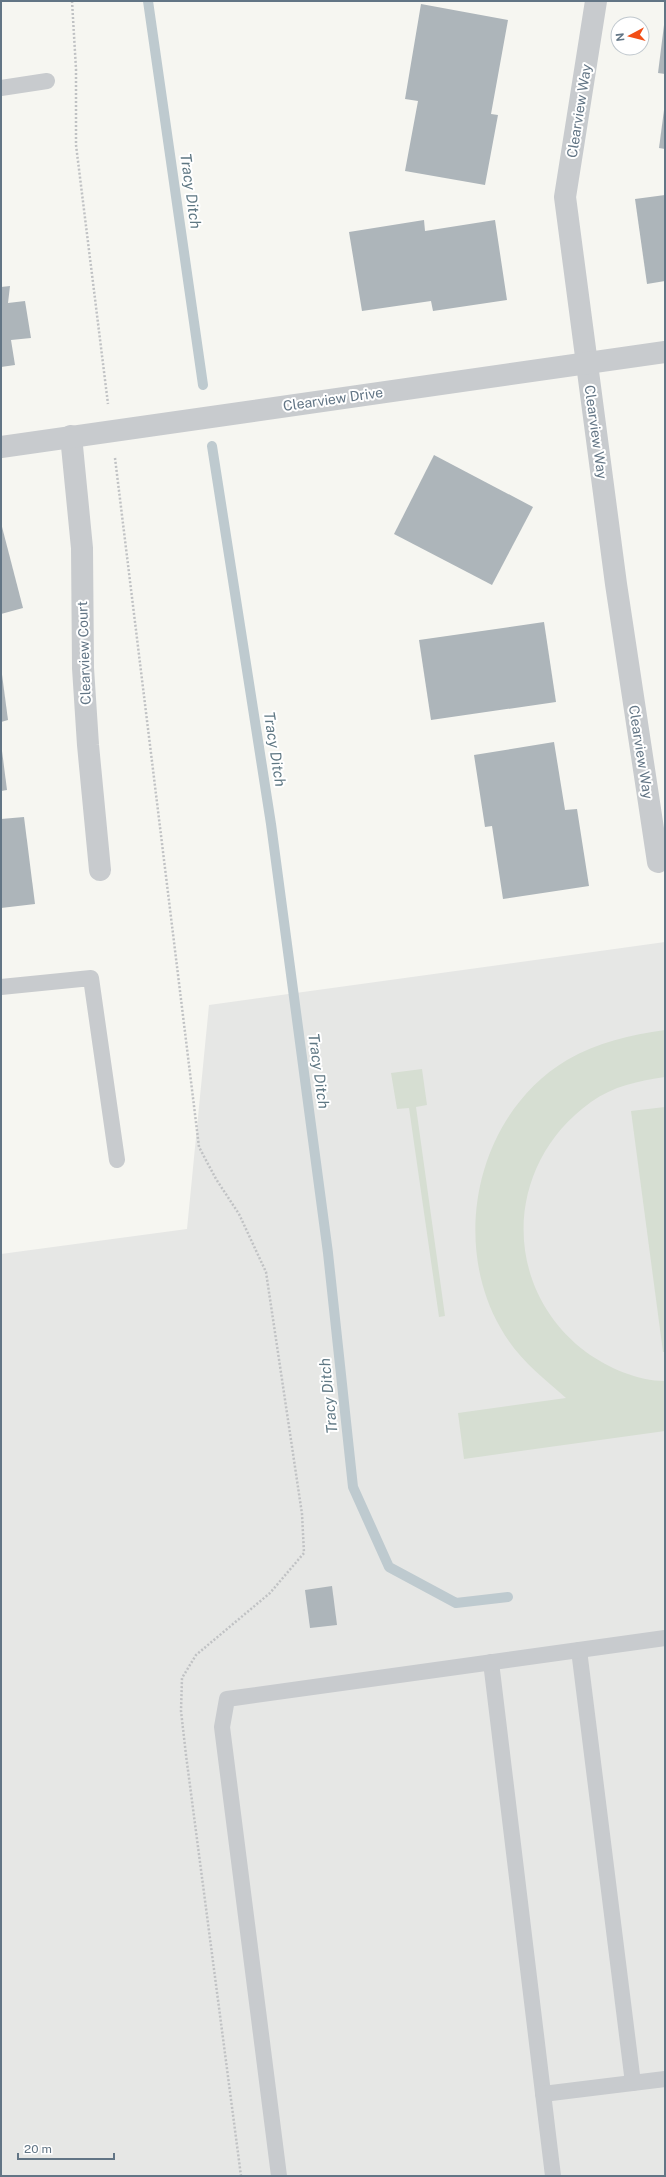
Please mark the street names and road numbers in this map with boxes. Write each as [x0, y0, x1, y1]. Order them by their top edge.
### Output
street label: Clearview Way [564, 62, 594, 159]
street label: Clearview Drive [282, 384, 384, 414]
street label: Clearview Way [581, 384, 611, 481]
street label: Clearview Court [74, 601, 94, 705]
street label: Clearview Way [626, 704, 656, 801]

